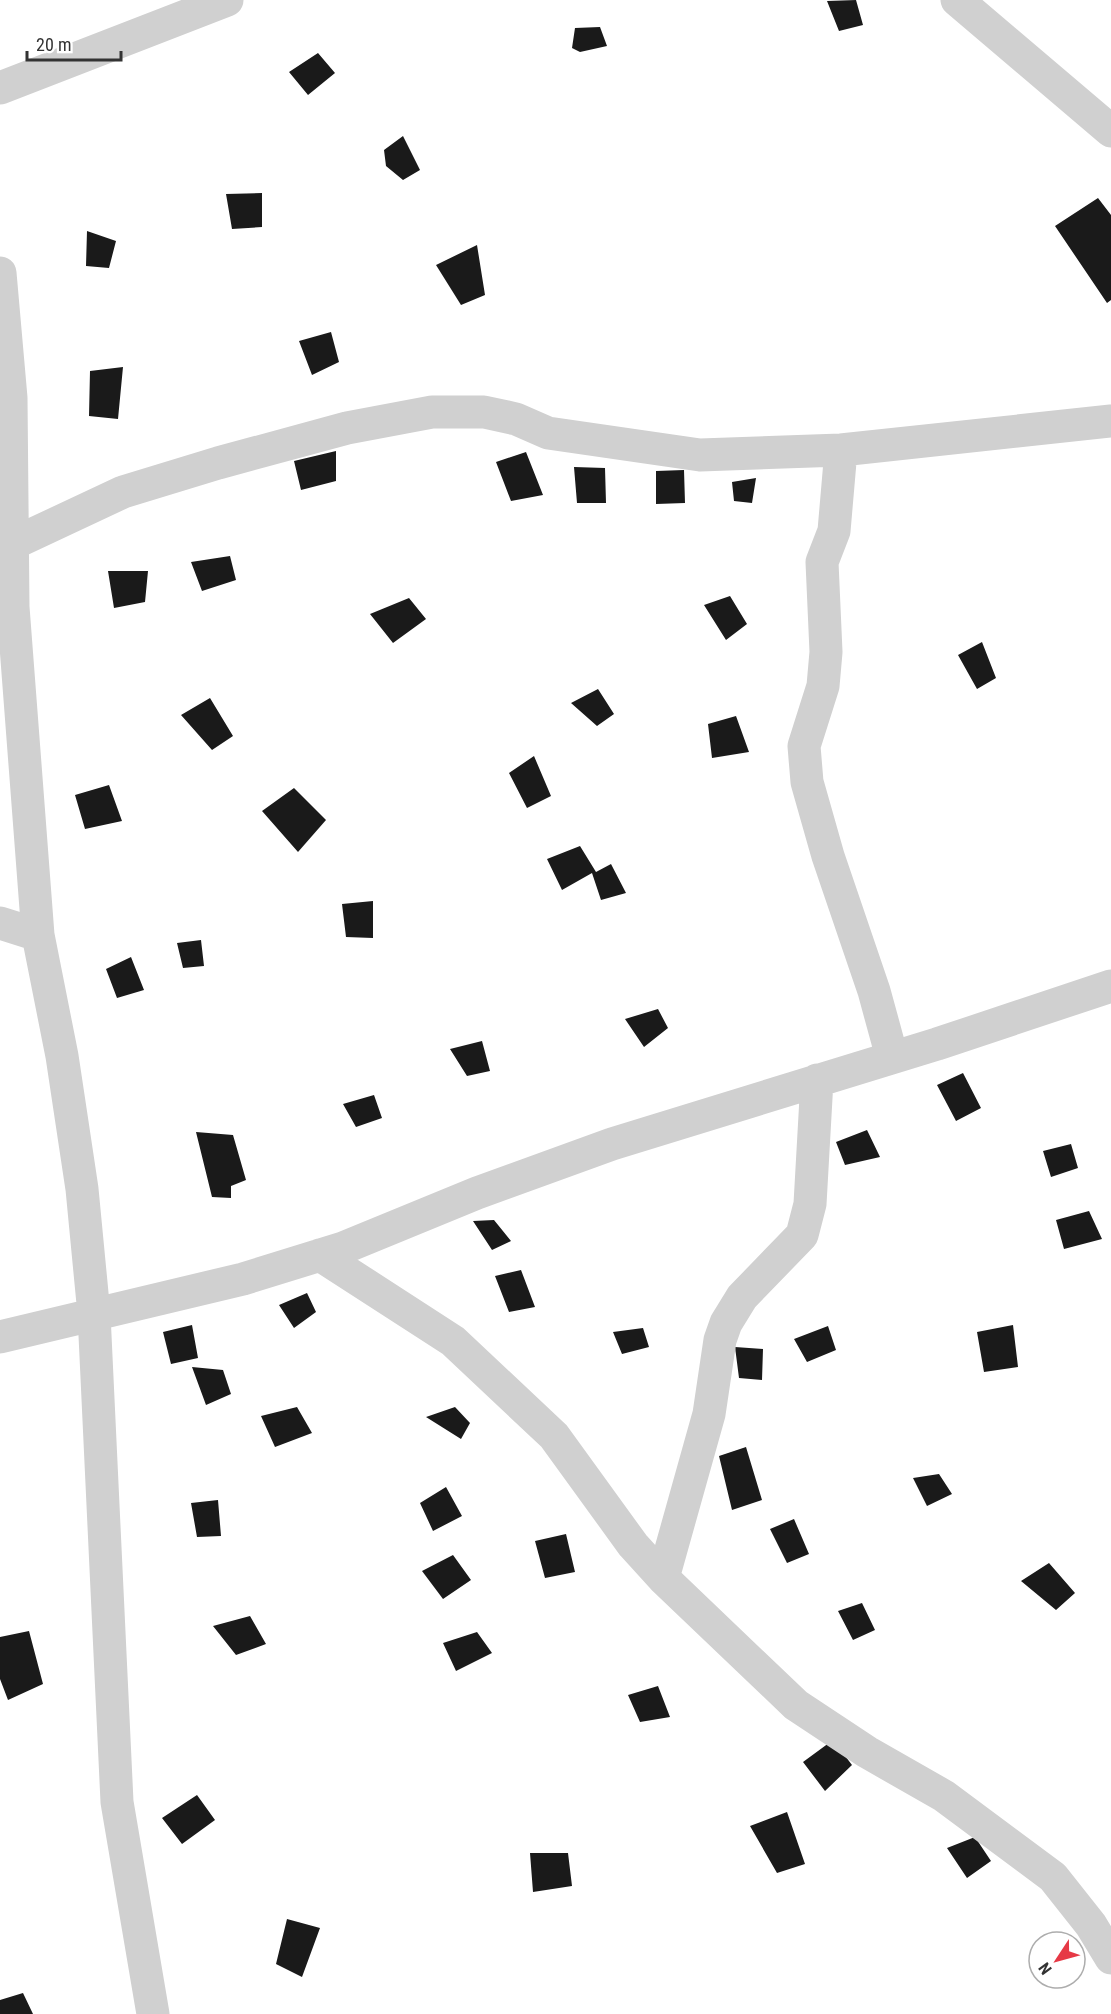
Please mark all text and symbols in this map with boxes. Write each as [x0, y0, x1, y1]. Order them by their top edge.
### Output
scale bar [27, 24, 122, 62]
text: 20 m [36, 34, 71, 55]
north arrow [1027, 1930, 1087, 1990]
text: N [1035, 1959, 1056, 1978]

